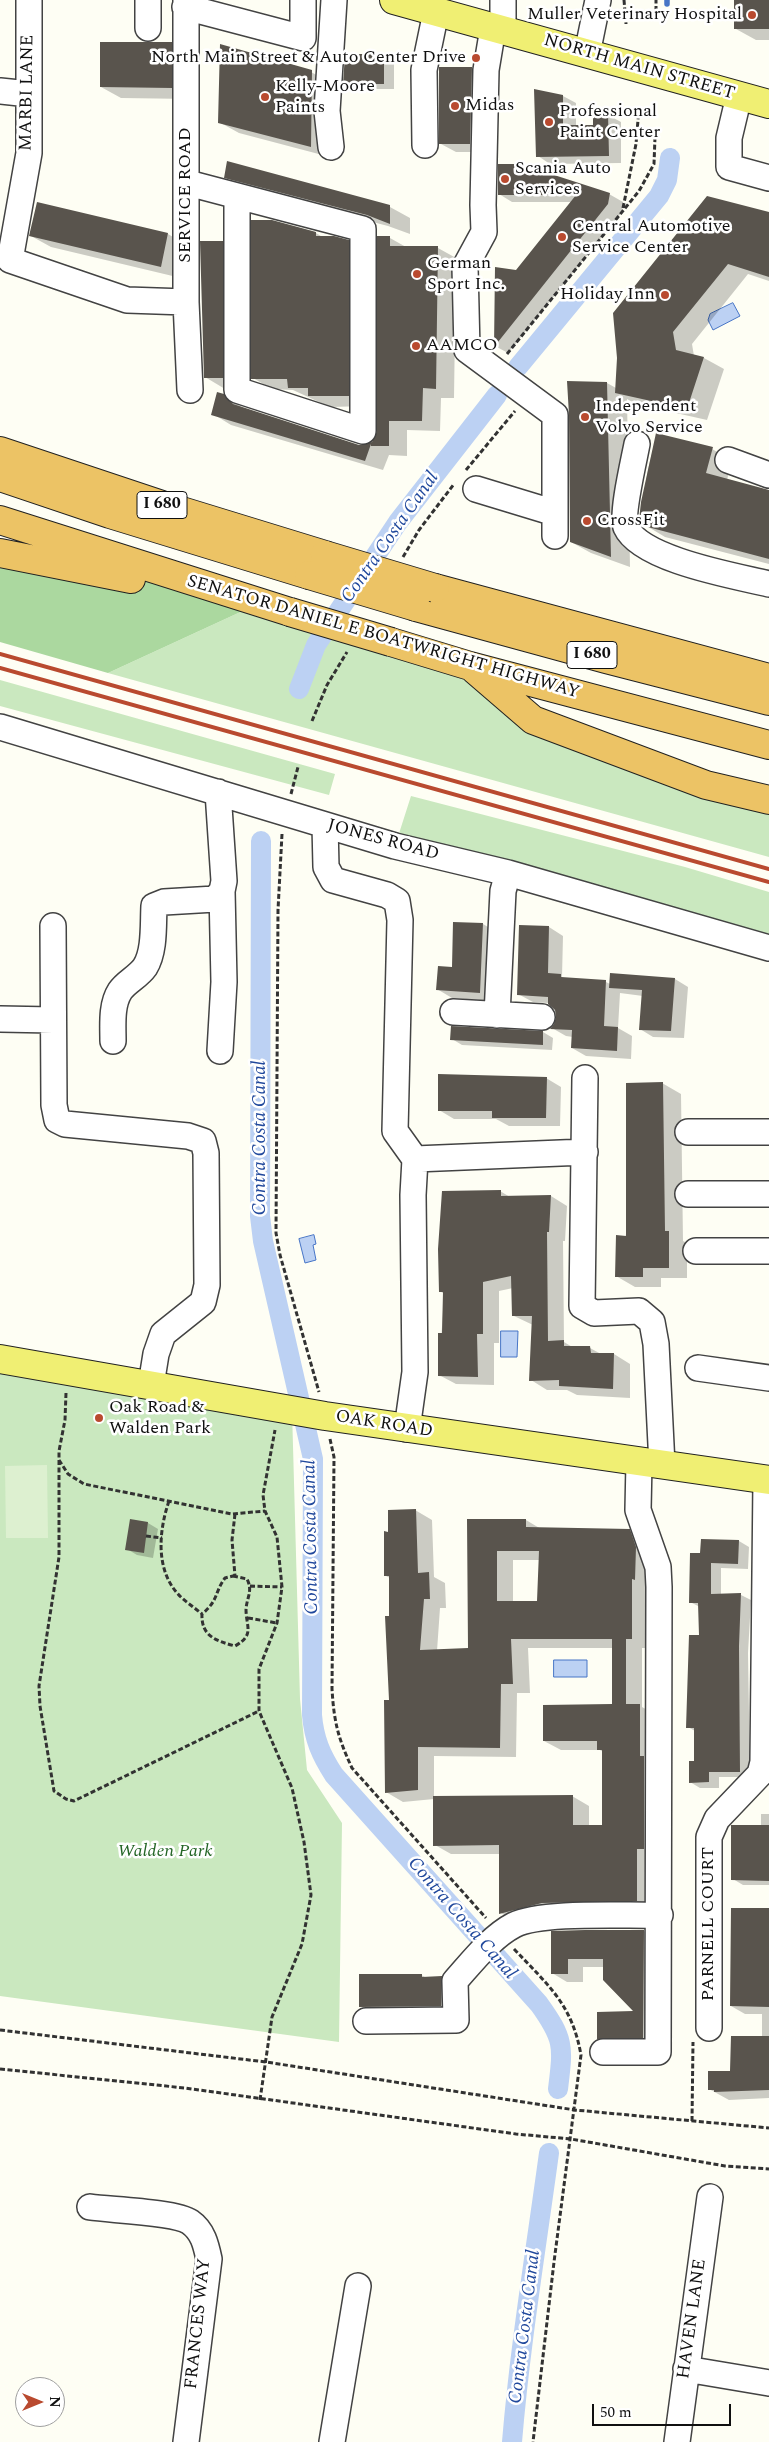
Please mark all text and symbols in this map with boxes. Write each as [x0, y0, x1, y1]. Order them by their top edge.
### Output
place label: Muller Veterinary Hospital [527, 4, 742, 26]
marker: Muller Veterinary Hospital [746, 9, 758, 21]
street label: NORTH MAIN STREET [541, 30, 737, 106]
street label: MARBI LANE [16, 35, 40, 151]
place label: North Main Street & Auto Center Drive [151, 47, 466, 69]
marker: North Main Street & Auto Center Drive [470, 52, 482, 64]
place label: Kelly-Moore Paints [275, 76, 375, 118]
marker: Kelly-Moore Paints [259, 91, 271, 103]
place label: Midas [465, 95, 515, 117]
marker: Midas [449, 100, 461, 112]
place label: Professional Paint Center [559, 101, 660, 144]
marker: Professional Paint Center [543, 116, 555, 128]
street label: SERVICE ROAD [175, 127, 197, 263]
place label: Scania Auto Services [515, 158, 611, 200]
marker: Scania Auto Services [499, 173, 511, 185]
place label: Central Automotive Service Center [572, 216, 731, 258]
marker: Central Automotive Service Center [556, 231, 568, 243]
place label: German Sport Inc. [427, 253, 505, 296]
marker: German Sport Inc. [411, 268, 423, 280]
place label: Holiday Inn [560, 284, 655, 306]
marker: Holiday Inn [659, 289, 671, 301]
place label: AAMCO [426, 335, 497, 357]
marker: AAMCO [410, 340, 422, 352]
place label: Independent Volvo Service [595, 396, 703, 438]
marker: Independent Volvo Service [579, 411, 591, 423]
water label: Contra Costa Canal [337, 468, 445, 608]
road number: I 680 [137, 492, 187, 518]
place label: CrossFit [597, 510, 665, 532]
marker: CrossFit [581, 515, 593, 527]
street label: SENATOR DANIEL E BOATWRIGHT HIGHWAY [184, 571, 582, 705]
road number: I 680 [567, 642, 617, 668]
street label: JONES ROAD [325, 816, 441, 866]
water label: Contra Costa Canal [250, 1061, 272, 1215]
place label: Oak Road & Walden Park [109, 1397, 211, 1440]
street label: OAK ROAD [334, 1407, 434, 1443]
marker: Oak Road & Walden Park [93, 1412, 105, 1424]
water label: Contra Costa Canal [299, 1459, 325, 1615]
park label: Walden Park [117, 1841, 213, 1863]
street label: PARNELL COURT [698, 1847, 720, 2001]
water label: Contra Costa Canal [402, 1853, 520, 1985]
water label: Contra Costa Canal [505, 2249, 547, 2405]
street label: FRANCES WAY [181, 2257, 217, 2391]
street label: HAVEN LANE [674, 2258, 712, 2380]
north arrow [15, 2377, 65, 2427]
scale bar [594, 2394, 733, 2426]
text: N [44, 2396, 65, 2408]
text: 50 m [600, 2401, 632, 2424]

